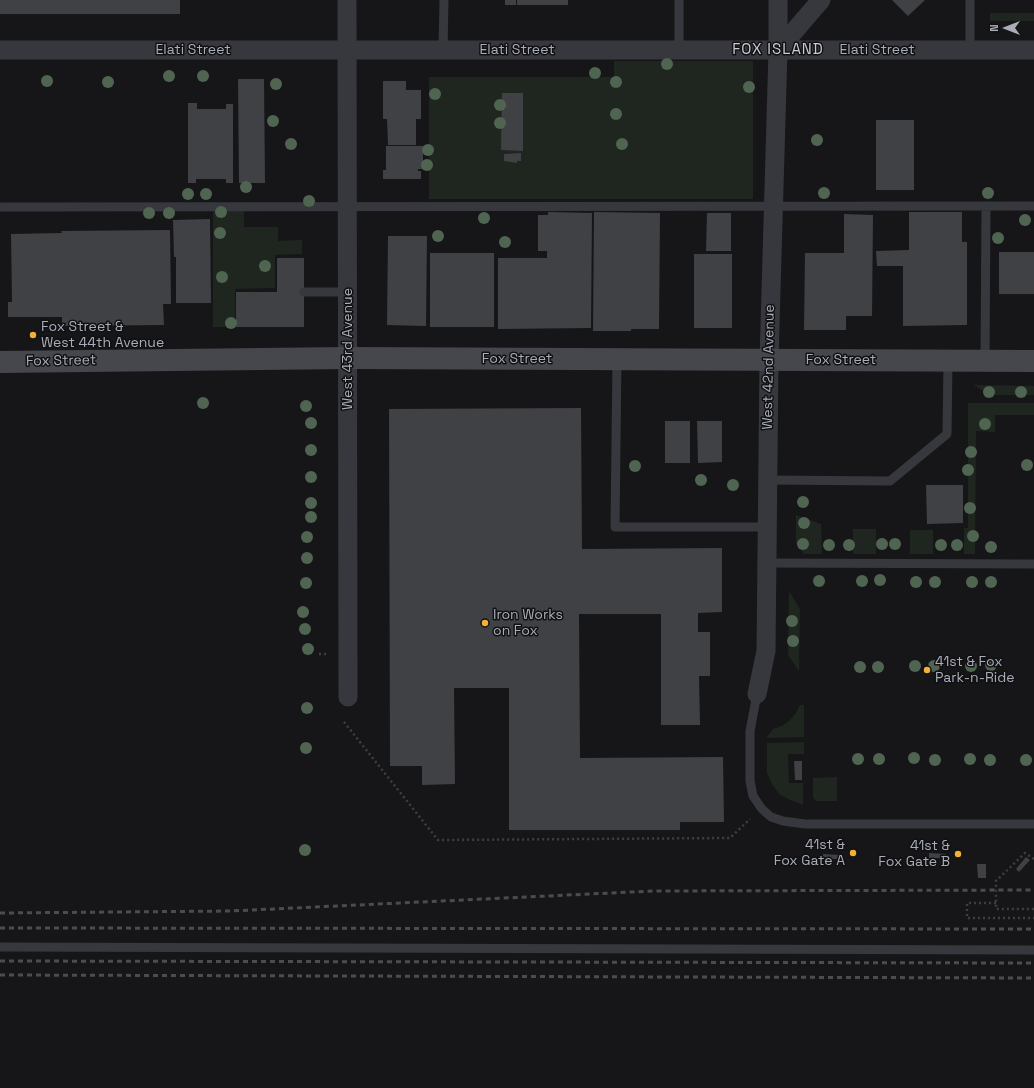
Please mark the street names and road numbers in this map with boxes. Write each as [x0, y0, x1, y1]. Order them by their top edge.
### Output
street label: Elati Street [155, 42, 231, 58]
street label: Elati Street [479, 42, 555, 58]
street label: Elati Street [839, 42, 915, 58]
street label: West 43rd Avenue [340, 288, 356, 410]
street label: West 42nd Avenue [760, 304, 778, 430]
street label: Fox Street [482, 351, 552, 367]
street label: Fox Street [26, 352, 96, 370]
street label: Fox Street [806, 352, 876, 368]

